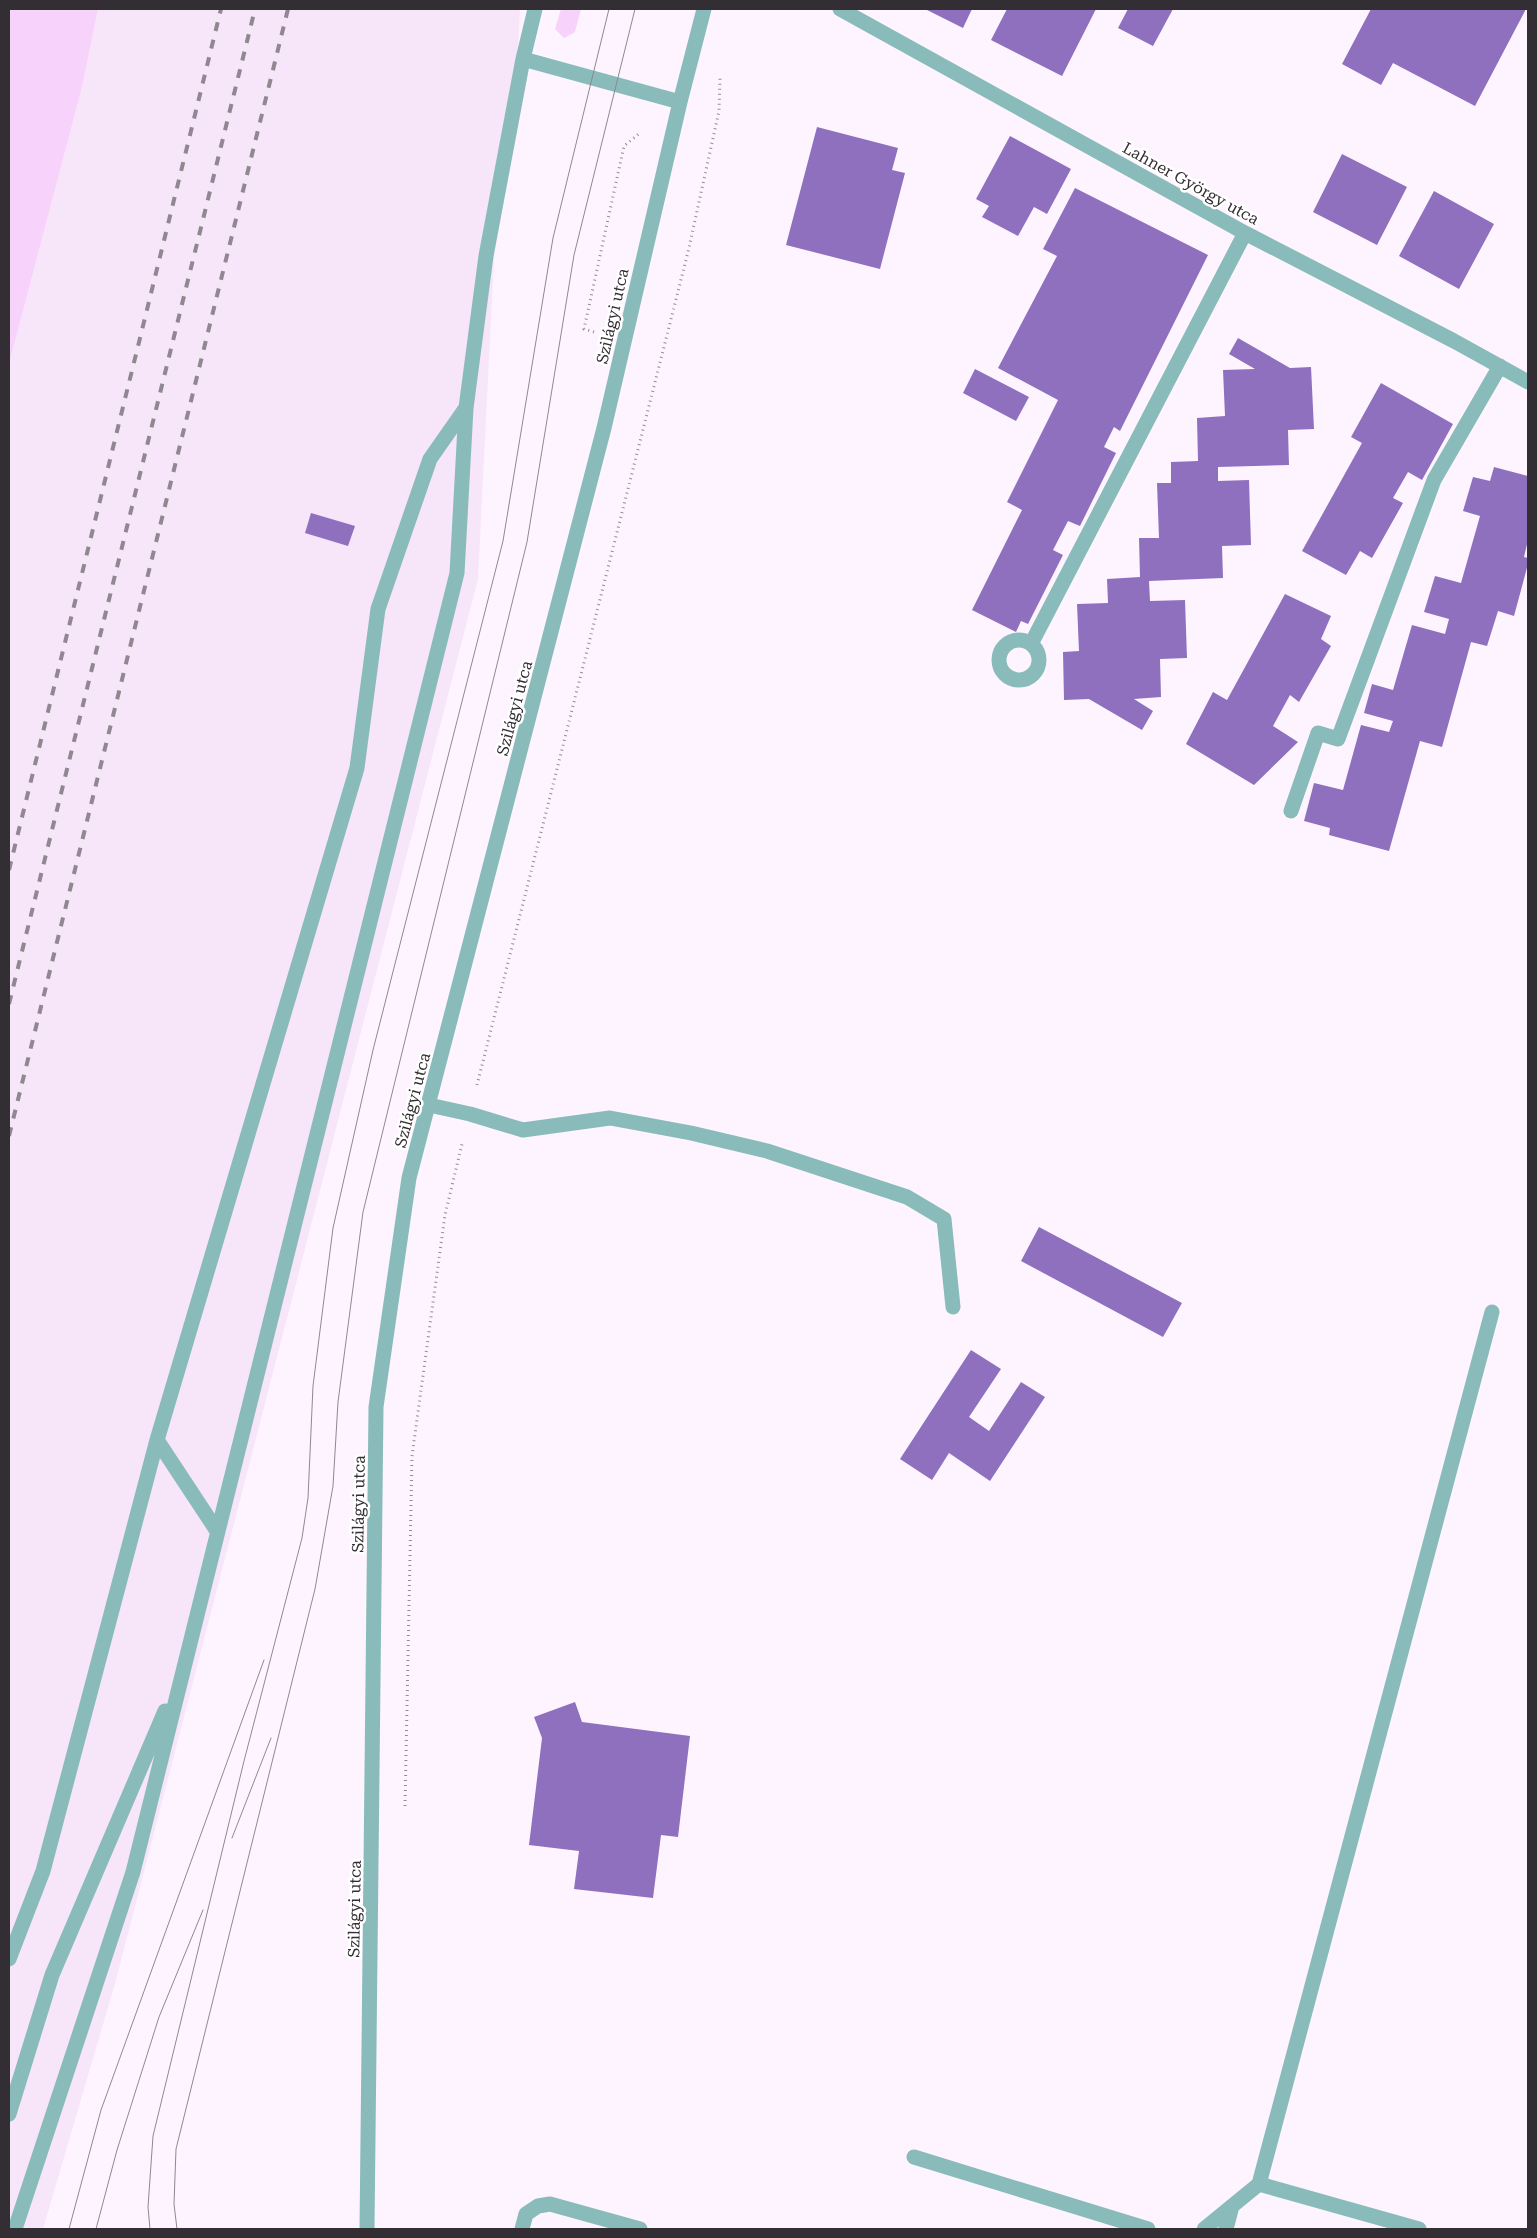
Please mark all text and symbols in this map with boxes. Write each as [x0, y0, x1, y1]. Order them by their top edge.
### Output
street label: Lahner György utca [1119, 138, 1263, 229]
street label: Szilágyi utca [592, 266, 633, 366]
street label: Szilágyi utca [493, 658, 536, 758]
street label: Szilágyi utca [391, 1050, 434, 1150]
street label: Szilágyi utca [348, 1455, 369, 1553]
street label: Szilágyi utca [344, 1860, 365, 1958]

